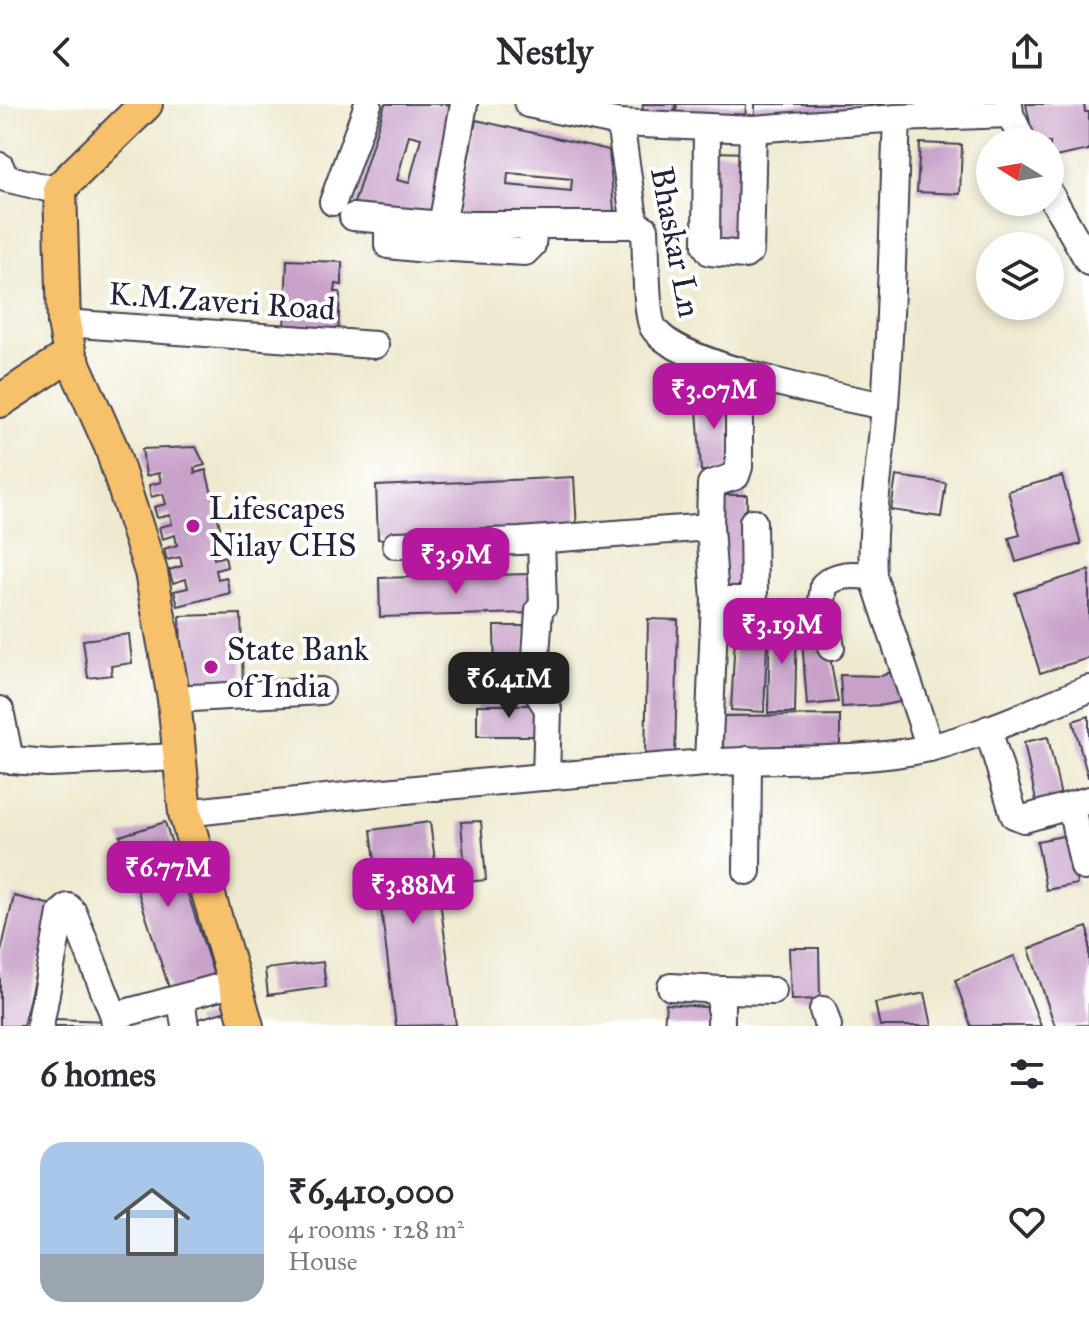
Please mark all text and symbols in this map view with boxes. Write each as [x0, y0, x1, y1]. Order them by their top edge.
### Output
icon: back [40, 30, 84, 74]
text: Nestly [496, 30, 593, 74]
icon: share [1005, 30, 1049, 74]
north arrow [976, 128, 1064, 216]
map controls [976, 128, 1064, 320]
street label: Bhaskar Ln [642, 164, 709, 321]
button: layers [976, 232, 1064, 320]
street label: K.M.Zaveri Road [107, 274, 337, 329]
pin: ₹3.07M [649, 363, 779, 431]
text: ₹3.07M [671, 373, 757, 405]
place label: Lifescapes Nilay CHS [209, 489, 356, 565]
marker: Lifescapes Nilay CHS [184, 517, 202, 535]
pin: ₹3.9M [400, 528, 512, 596]
text: ₹3.9M [420, 538, 492, 570]
pin: ₹3.19M [717, 598, 847, 666]
text: ₹3.19M [741, 608, 823, 640]
place label: State Bank of India [227, 630, 369, 706]
pin: ₹6.41M [444, 652, 574, 720]
marker: State Bank of India [202, 658, 220, 676]
text: ₹6.41M [466, 662, 552, 694]
pin: ₹6.77M [103, 841, 233, 909]
text: ₹6.77M [125, 851, 211, 883]
pin: ₹3.88M [348, 858, 478, 926]
text: ₹3.88M [370, 868, 456, 900]
icon: filters [1005, 1052, 1049, 1096]
text: 6 homes [40, 1054, 156, 1095]
text: ₹6,410,000 [288, 1171, 454, 1212]
icon: home [104, 1174, 200, 1270]
icon: heart [1005, 1200, 1049, 1244]
text: 4 rooms · 128 m² [288, 1213, 464, 1245]
text: House [288, 1245, 358, 1277]

